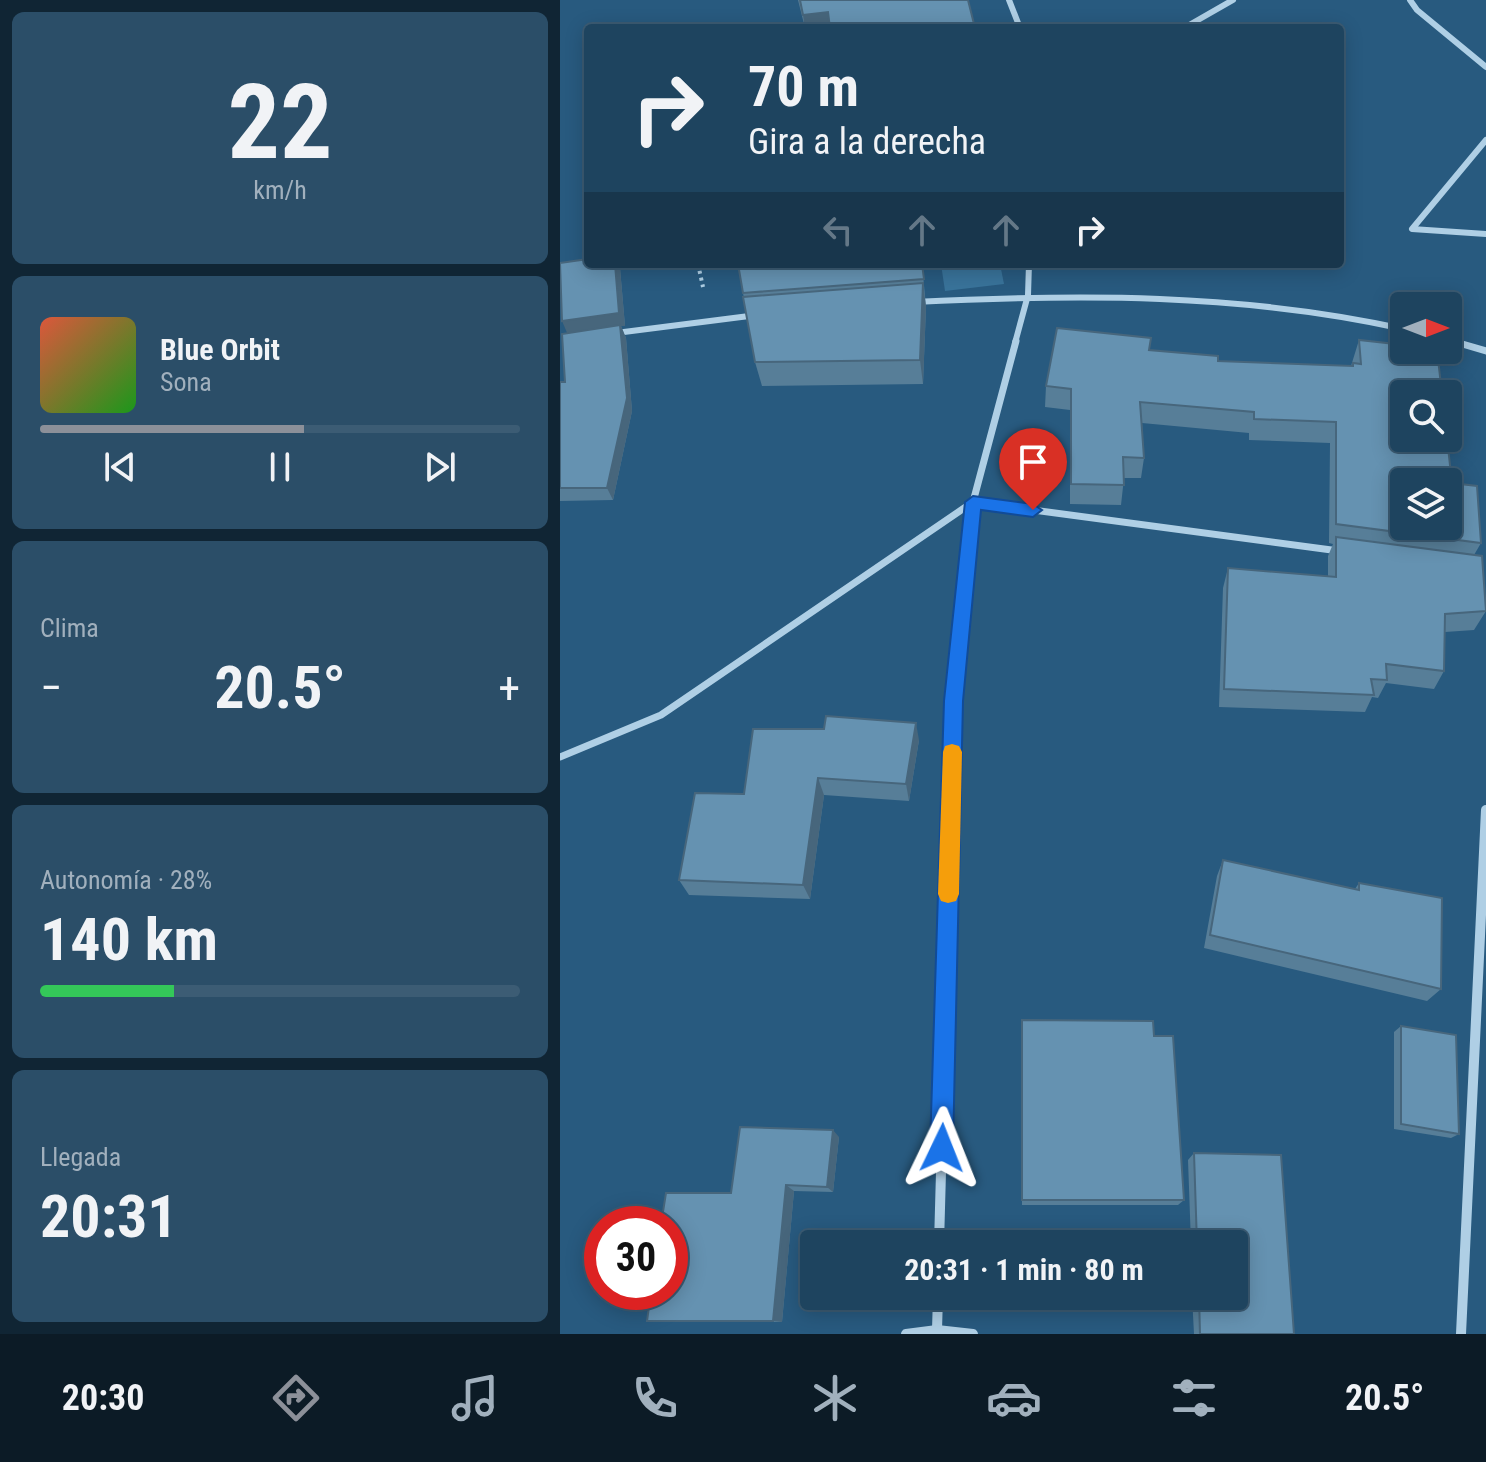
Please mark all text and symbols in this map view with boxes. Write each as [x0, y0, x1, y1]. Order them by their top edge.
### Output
text: 70 m [748, 54, 859, 120]
icon: right [616, 56, 720, 160]
text: 22 [227, 62, 333, 183]
text: Gira a la derecha [748, 121, 986, 163]
text: km/h [253, 175, 307, 205]
icon: left [816, 208, 860, 252]
icon: ahead [900, 208, 944, 252]
icon: ahead [984, 208, 1028, 252]
icon: right [1068, 208, 1112, 252]
north arrow [1390, 292, 1462, 364]
map controls [1390, 292, 1462, 540]
text: Blue Orbit [160, 332, 280, 367]
text: Sona [160, 367, 212, 397]
button: search [1390, 380, 1462, 452]
pin [999, 428, 1067, 510]
icon: arrive [1011, 440, 1055, 484]
icon: previous [98, 445, 142, 489]
icon: pause [258, 445, 302, 489]
icon: next [418, 445, 462, 489]
button: layers [1390, 468, 1462, 540]
text: Clima [40, 613, 99, 643]
text: 20.5° [214, 652, 346, 723]
text: − [40, 662, 62, 714]
text: + [498, 662, 520, 714]
text: Autonomía · 28% [40, 865, 212, 895]
text: 140 km [40, 904, 218, 975]
position arrow [900, 1106, 984, 1190]
text: Llegada [40, 1142, 121, 1172]
text: 20:31 [40, 1181, 178, 1252]
speed limit sign: 30 [584, 1206, 688, 1310]
text: 20:31 · 1 min · 80 m [904, 1252, 1144, 1287]
icon: directions [268, 1370, 324, 1426]
icon: music [447, 1370, 503, 1426]
icon: phone [627, 1370, 683, 1426]
icon: climate [807, 1370, 863, 1426]
icon: car [986, 1370, 1042, 1426]
icon: filters [1166, 1370, 1222, 1426]
text: 20:30 [62, 1377, 144, 1419]
text: 20.5° [1345, 1377, 1424, 1419]

